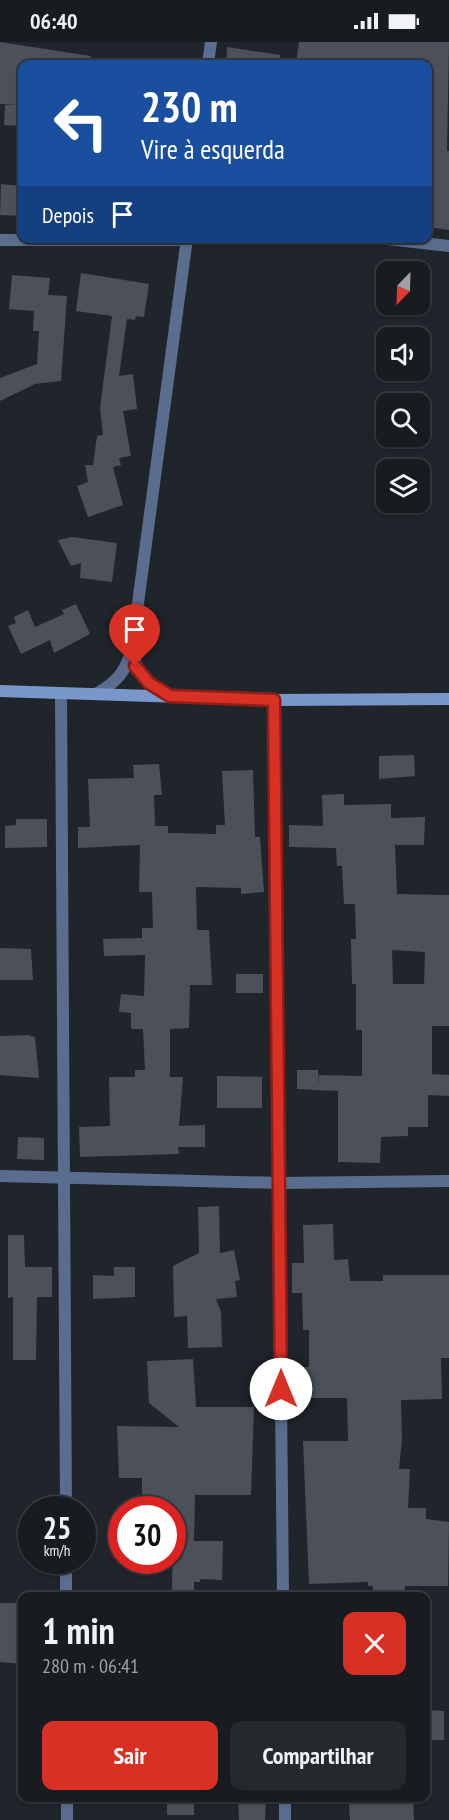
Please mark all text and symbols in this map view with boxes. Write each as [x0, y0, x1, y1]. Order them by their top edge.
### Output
text: 06:40 [30, 7, 78, 35]
text: 230 m [141, 79, 238, 134]
icon: left [42, 84, 120, 162]
text: Vire à esquerda [141, 132, 285, 166]
icon: arrive [106, 198, 139, 231]
text: Depois [42, 201, 94, 229]
north arrow [376, 261, 430, 315]
map controls [376, 261, 430, 513]
button: sound [376, 327, 430, 381]
button: search [376, 393, 430, 447]
button: layers [376, 459, 430, 513]
pin [109, 604, 160, 666]
icon: arrive [118, 613, 151, 646]
position arrow [249, 1357, 313, 1421]
speed limit sign: 30 [108, 1496, 186, 1574]
text: 25 [43, 1508, 71, 1547]
text: km/h [44, 1541, 70, 1560]
text: 1 min [42, 1607, 115, 1654]
button: close [343, 1612, 406, 1675]
text: 280 m · 06:41 [42, 1653, 139, 1679]
button: Sair [42, 1721, 218, 1790]
button: Compartilhar [230, 1721, 406, 1790]

